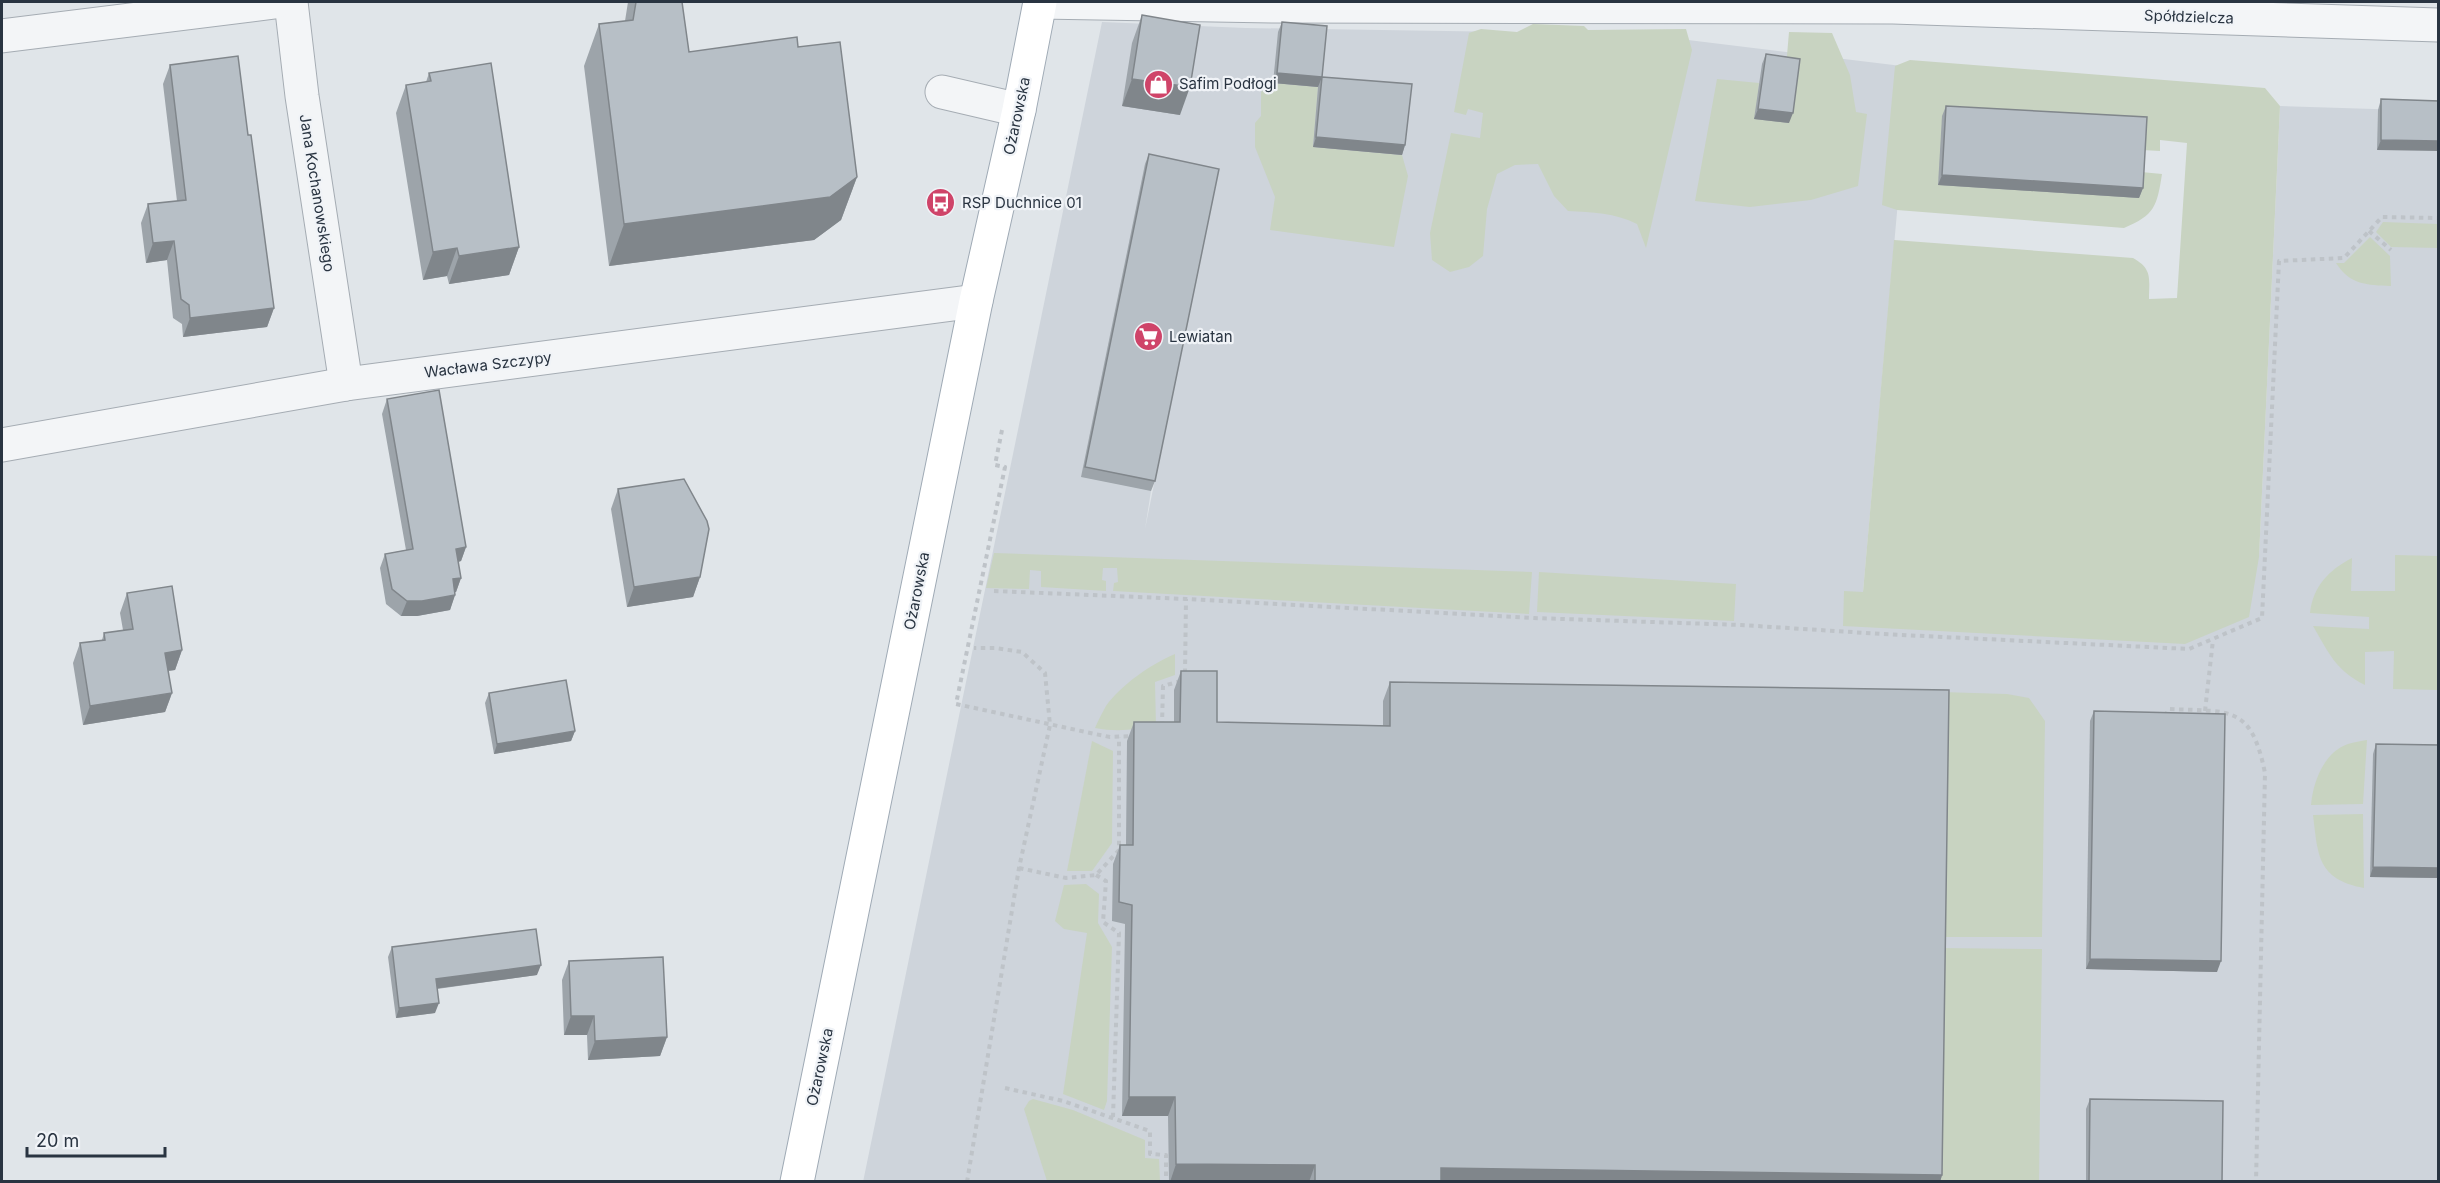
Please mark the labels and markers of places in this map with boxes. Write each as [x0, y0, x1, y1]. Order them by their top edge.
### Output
shop icon: Safim Podłogi [1142, 68, 1174, 100]
place label: Safim Podłogi [1179, 74, 1277, 93]
bus stop icon: RSP Duchnice 01 [925, 187, 957, 219]
place label: RSP Duchnice 01 [962, 193, 1082, 212]
supermarket icon: Lewiatan [1132, 321, 1164, 353]
place label: Lewiatan [1169, 327, 1233, 346]

